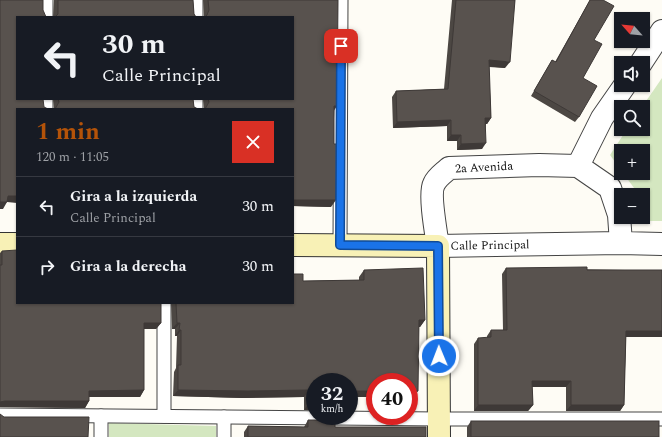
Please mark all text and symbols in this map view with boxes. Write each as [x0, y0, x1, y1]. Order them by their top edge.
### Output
north arrow [614, 12, 650, 48]
map controls [614, 12, 650, 224]
text: 30 m [102, 23, 166, 66]
pin [324, 29, 358, 63]
icon: left [36, 32, 88, 84]
icon: arrive [330, 35, 352, 57]
button: sound [614, 56, 650, 92]
text: Calle Principal [102, 62, 221, 89]
button: search [614, 100, 650, 136]
text: 1 min [36, 114, 100, 150]
button: close [232, 121, 274, 163]
button: + [614, 144, 650, 180]
text: 120 m · 11:05 [36, 147, 109, 167]
street label: 2a Avenida [454, 156, 514, 179]
text: Gira a la izquierda [70, 185, 197, 208]
button: − [614, 188, 650, 224]
text: 30 m [242, 195, 274, 218]
icon: left [36, 196, 58, 218]
text: Calle Principal [70, 208, 156, 228]
street label: Calle Principal [450, 235, 530, 256]
text: Gira a la derecha [70, 255, 186, 278]
text: 30 m [242, 255, 274, 278]
icon: right [36, 256, 58, 278]
position arrow [418, 335, 460, 377]
speed limit sign: 40 [366, 373, 418, 425]
text: 32 [321, 379, 343, 409]
text: km/h [321, 401, 343, 417]

